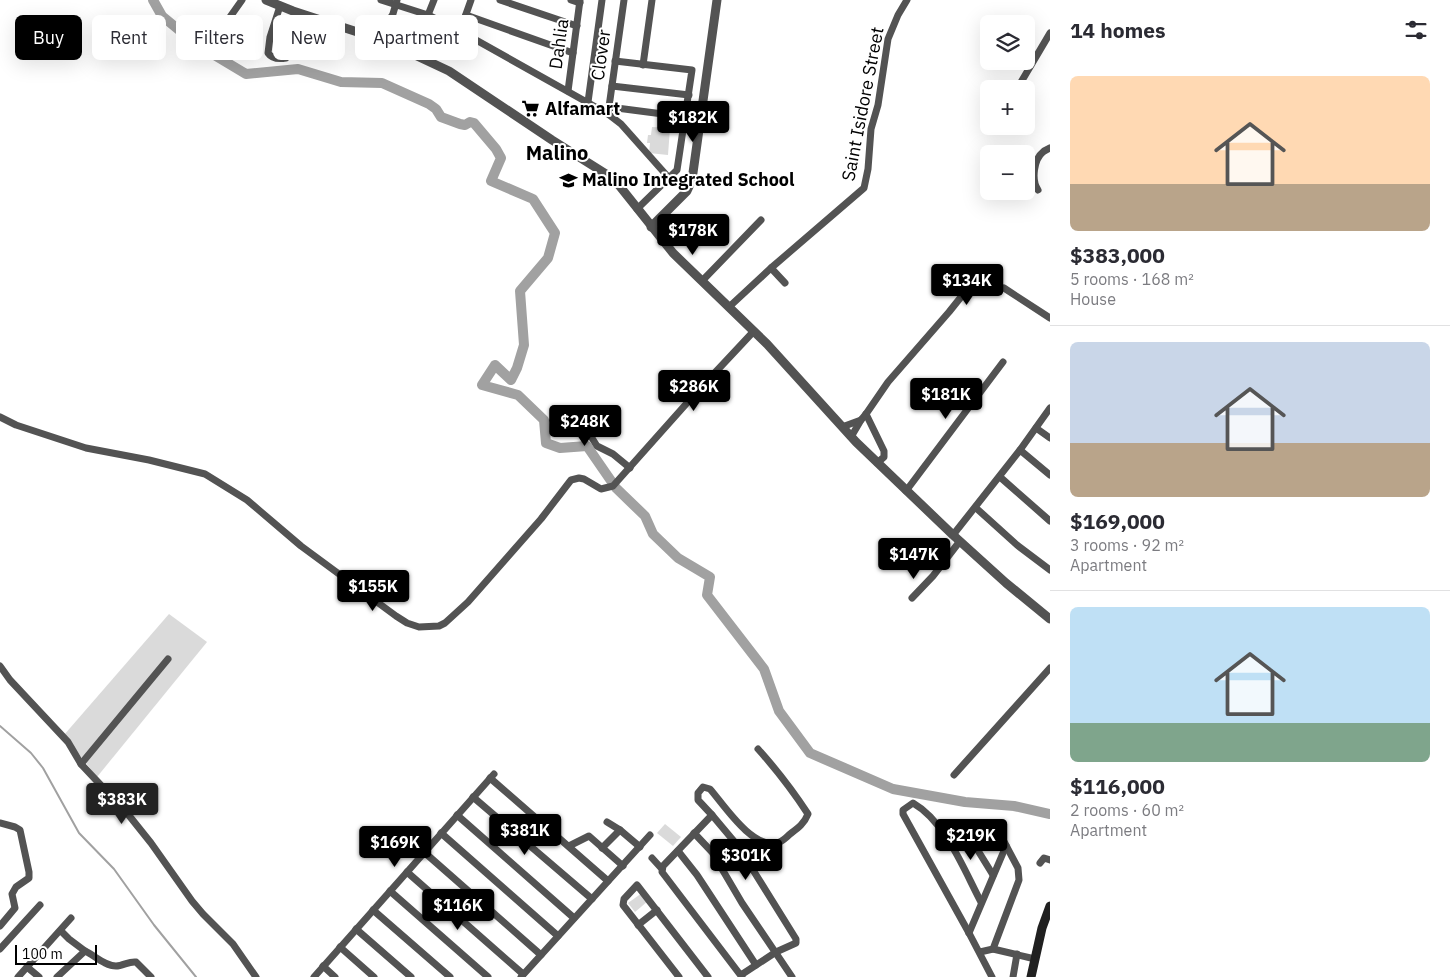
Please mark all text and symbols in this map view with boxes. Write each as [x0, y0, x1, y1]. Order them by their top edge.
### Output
chip: Buy [15, 15, 82, 60]
chip: Rent [92, 15, 166, 60]
chip: Filters [176, 15, 263, 60]
chip: New [273, 15, 345, 60]
chip: Apartment [355, 15, 478, 60]
map controls [980, 15, 1035, 200]
button: layers [980, 15, 1035, 70]
text: 14 homes [1070, 16, 1166, 44]
icon: filters [1402, 16, 1430, 44]
street label: Dahlia [544, 17, 573, 71]
street label: Saint Isidore Street [836, 25, 889, 183]
street label: Clover [586, 28, 616, 82]
button: + [980, 80, 1035, 135]
place label: Alfamart [545, 97, 620, 120]
supermarket icon: Alfamart [521, 99, 541, 119]
pin: $182K [658, 100, 728, 143]
text: $182K [668, 107, 718, 127]
icon: home [1205, 109, 1295, 199]
district label: Malino [526, 139, 588, 166]
button: − [980, 145, 1035, 200]
place label: Malino Integrated School [582, 168, 795, 191]
school or university icon: Malino Integrated School [558, 170, 578, 190]
pin: $178K [658, 214, 728, 256]
text: $178K [668, 220, 718, 240]
text: $383,000 [1070, 241, 1165, 269]
pin: $134K [932, 264, 1002, 306]
text: 5 rooms · 168 m² [1070, 269, 1194, 289]
text: $134K [942, 270, 992, 290]
text: House [1070, 289, 1116, 309]
pin: $286K [659, 370, 729, 412]
icon: home [1205, 374, 1295, 464]
text: $286K [669, 376, 719, 396]
pin: $181K [911, 378, 981, 420]
text: $181K [921, 384, 971, 404]
pin: $248K [550, 404, 620, 447]
text: $248K [560, 411, 610, 431]
text: $169,000 [1070, 507, 1165, 535]
text: 3 rooms · 92 m² [1070, 535, 1184, 555]
pin: $147K [879, 538, 949, 580]
text: $147K [889, 544, 939, 564]
text: Apartment [1070, 555, 1147, 575]
pin: $155K [338, 570, 408, 612]
text: $155K [348, 576, 398, 596]
icon: home [1205, 639, 1295, 729]
text: $116,000 [1070, 772, 1165, 800]
pin: $383K [87, 782, 157, 825]
text: $383K [97, 789, 147, 809]
text: 2 rooms · 60 m² [1070, 800, 1184, 820]
pin: $381K [490, 814, 560, 856]
pin: $219K [936, 818, 1006, 861]
text: $381K [500, 820, 550, 840]
text: Apartment [1070, 820, 1147, 840]
text: $219K [946, 825, 996, 845]
pin: $169K [360, 826, 430, 868]
text: $169K [370, 832, 420, 852]
pin: $301K [711, 838, 781, 881]
text: $301K [721, 845, 771, 865]
pin: $116K [423, 888, 493, 931]
text: $116K [433, 895, 483, 915]
scale bar [15, 942, 98, 965]
text: 100 m [22, 945, 63, 963]

